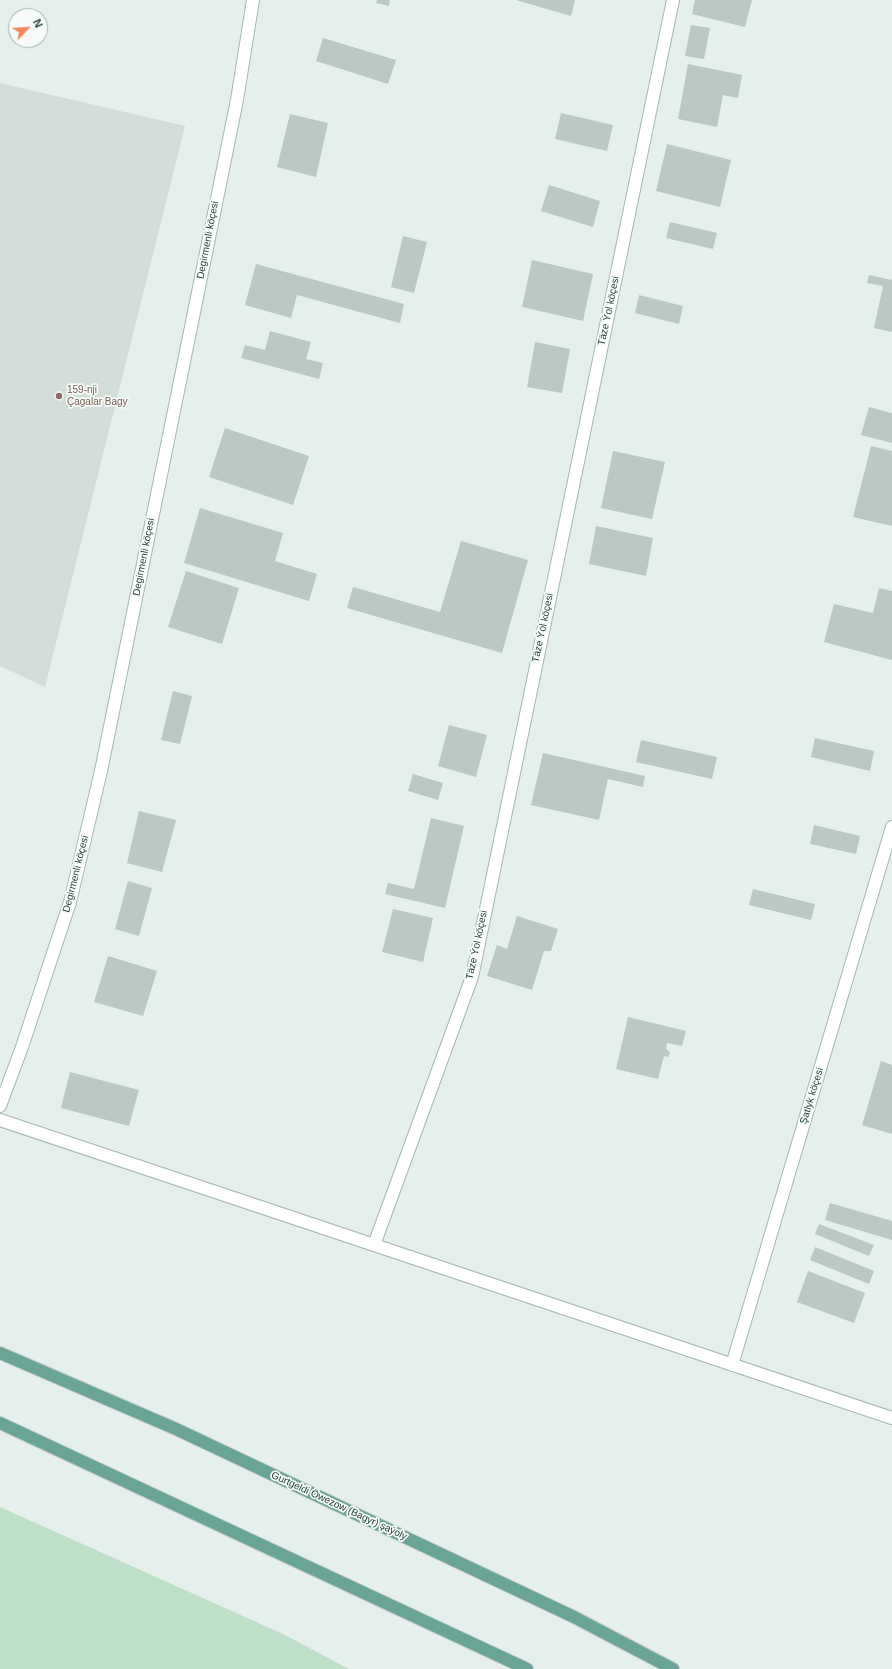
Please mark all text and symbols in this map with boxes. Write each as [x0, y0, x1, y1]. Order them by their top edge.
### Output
north arrow [8, 8, 48, 48]
text: N [31, 17, 45, 29]
street label: Degirmenli köçesi [195, 200, 221, 280]
street label: Täze Ýol köçesi [596, 275, 622, 347]
place label: 159-nji Çagalar Bagy [67, 384, 128, 408]
marker: 159-nji Çagalar Bagy [54, 391, 64, 401]
street label: Degirmenli köçesi [131, 517, 157, 597]
street label: Täze Ýol köçesi [530, 592, 556, 664]
street label: Degirmenli köçesi [61, 834, 91, 914]
street label: Täze Ýol köçesi [464, 909, 490, 981]
street label: Şatlyk köçesi [798, 1066, 826, 1126]
street label: Gurtgeldi Öwezow (Bagyr) şaýoly [269, 1469, 409, 1543]

